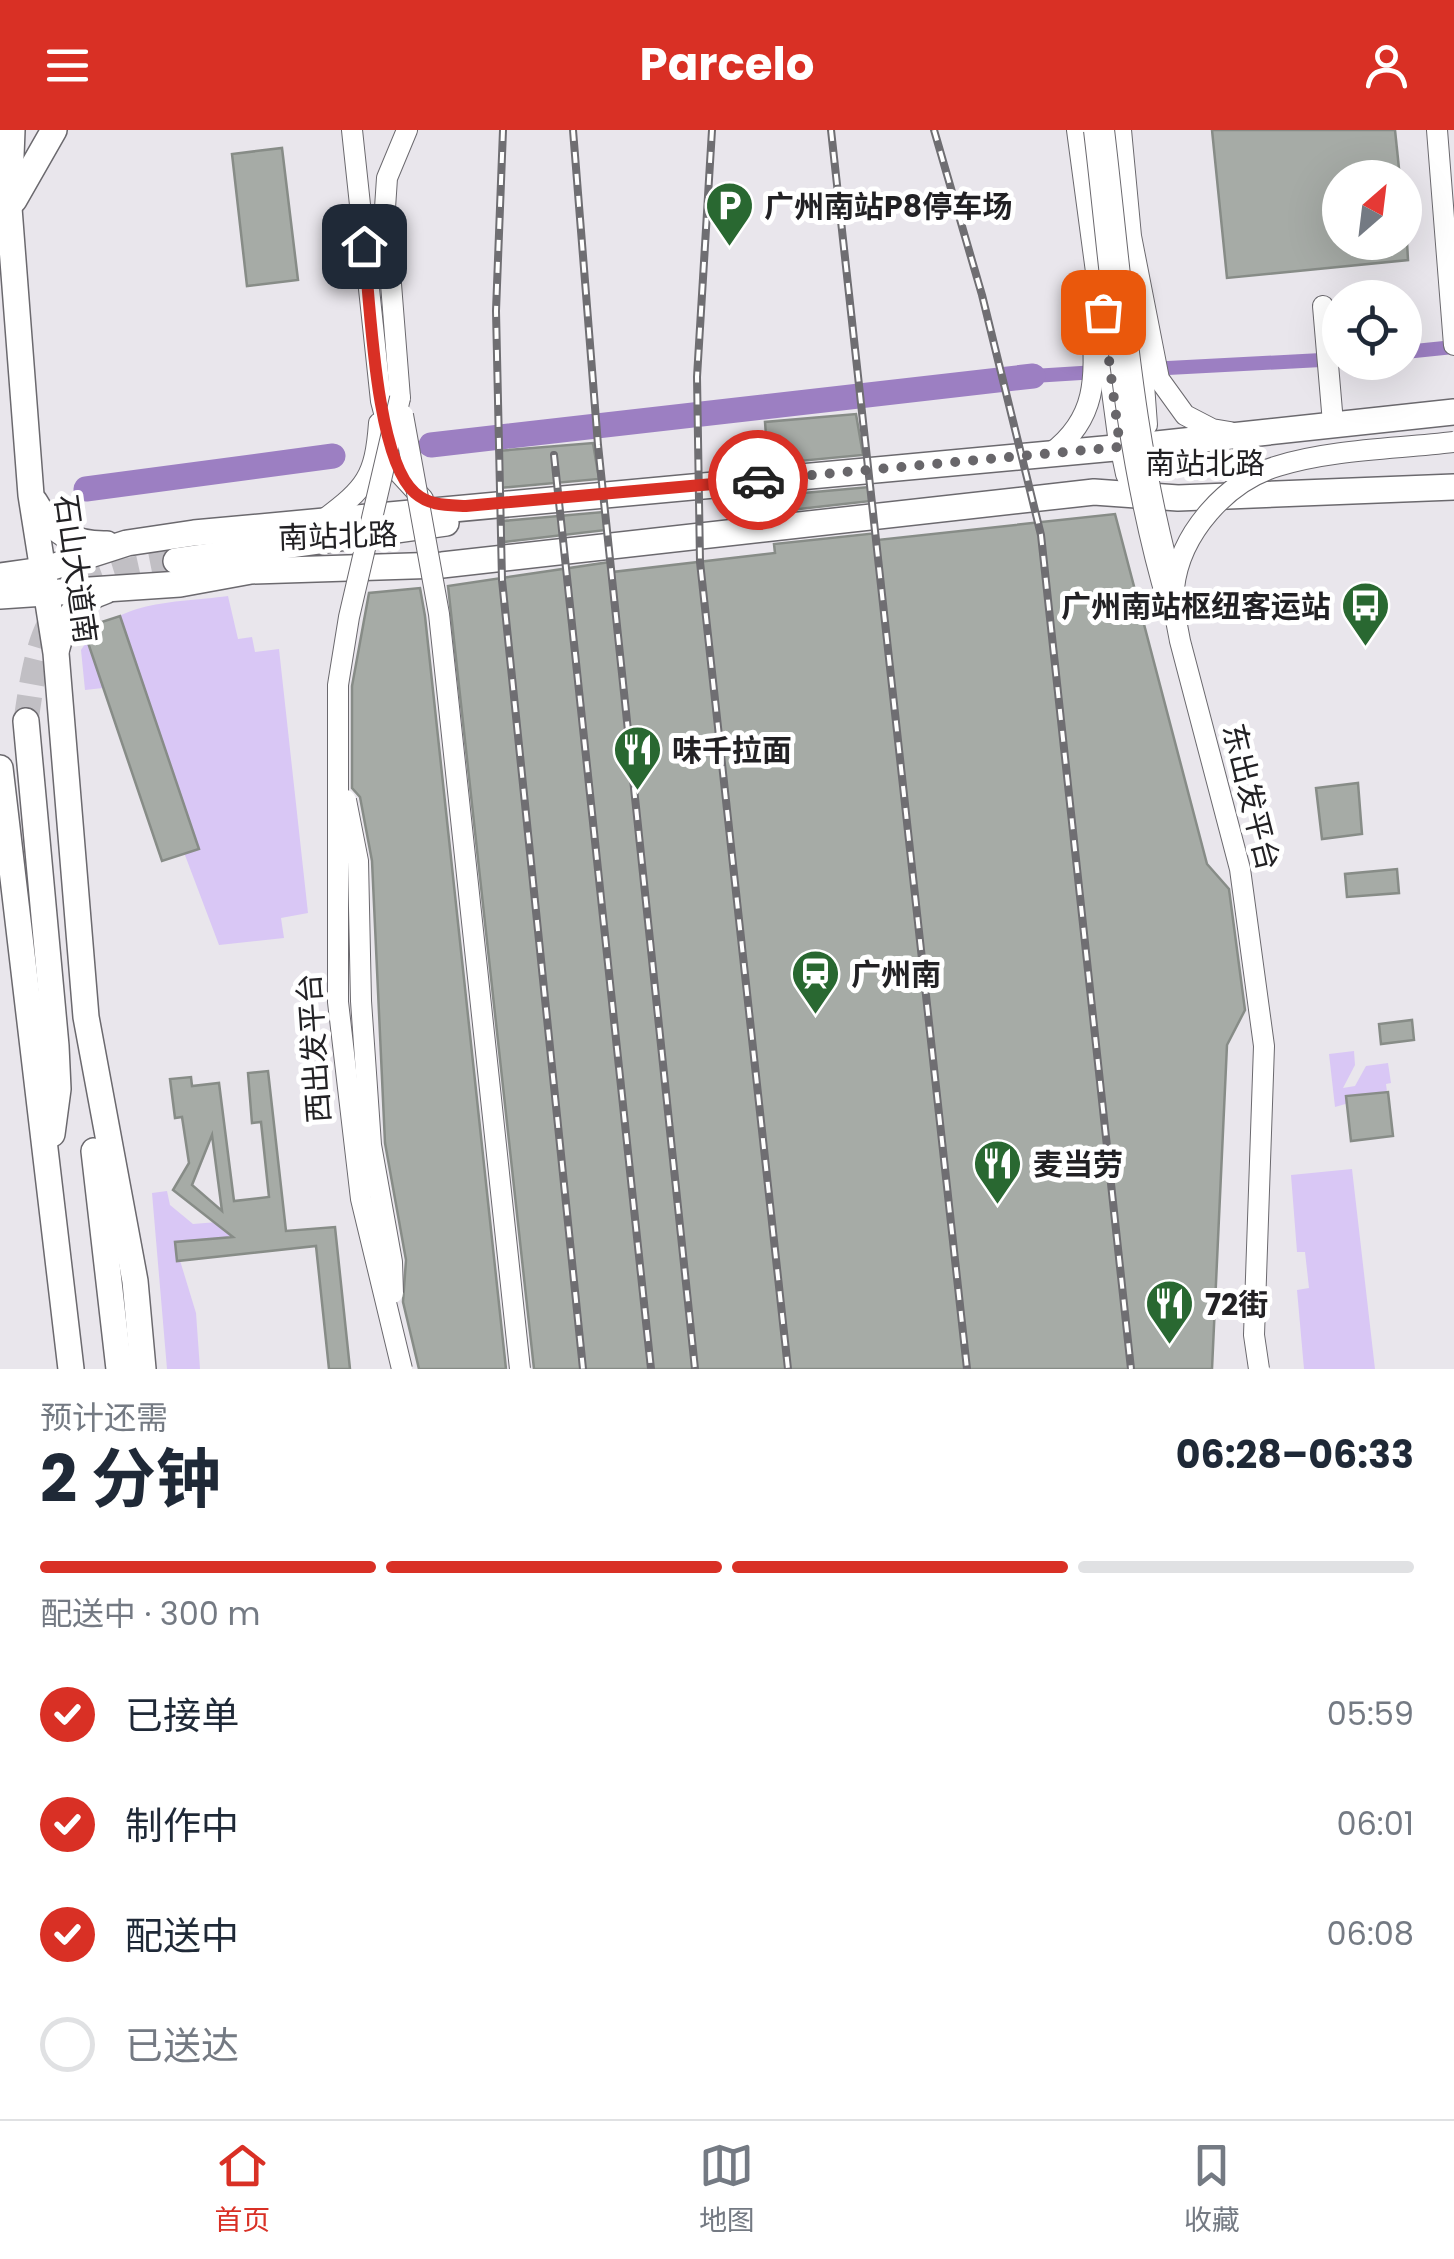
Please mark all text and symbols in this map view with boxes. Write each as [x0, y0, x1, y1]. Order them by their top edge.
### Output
text: Parcelo [640, 33, 814, 96]
icon: menu [40, 38, 95, 93]
icon: person [1359, 38, 1414, 93]
north arrow [1322, 160, 1422, 260]
map controls [1322, 160, 1422, 380]
parking icon: 广州南站P8停车场 [703, 180, 755, 248]
place label: 广州南站P8停车场 [764, 185, 1012, 228]
pin [322, 204, 407, 289]
icon: home [337, 219, 392, 274]
pin [1061, 270, 1146, 355]
button: locate [1322, 280, 1422, 380]
icon: bag [1076, 285, 1131, 340]
courier [708, 430, 808, 530]
street label: 南站北路 [1145, 442, 1265, 485]
icon: car [731, 453, 786, 508]
street label: 石山大道南 [44, 492, 108, 646]
street label: 南站北路 [277, 512, 399, 560]
bus stop icon: 广州南站枢纽客运站 [1340, 580, 1392, 648]
place label: 广州南站枢纽客运站 [1061, 585, 1331, 628]
street label: 东出发平台 [1212, 719, 1290, 875]
restaurant icon: 味千拉面 [611, 724, 663, 792]
place label: 味千拉面 [672, 729, 792, 772]
station icon: 广州南 [790, 948, 842, 1016]
place label: 广州南 [851, 953, 941, 996]
street label: 西出发平台 [287, 972, 341, 1124]
restaurant icon: 麦当劳 [972, 1138, 1024, 1206]
place label: 麦当劳 [1033, 1143, 1123, 1186]
restaurant icon: 72街 [1144, 1278, 1196, 1346]
place label: 72街 [1205, 1283, 1268, 1326]
text: 预计还需 [40, 1395, 168, 1440]
text: 06:28–06:33 [1176, 1428, 1414, 1481]
text: 2 分钟 [40, 1434, 221, 1525]
text: 配送中 · 300 m [40, 1591, 260, 1636]
icon: check [40, 1687, 95, 1742]
text: 已接单 [125, 1689, 239, 1742]
text: 05:59 [1327, 1691, 1414, 1736]
icon: check [40, 1797, 95, 1852]
text: 制作中 [125, 1799, 239, 1852]
text: 06:01 [1336, 1801, 1414, 1846]
icon: check [40, 1907, 95, 1962]
text: 配送中 [125, 1909, 239, 1962]
text: 06:08 [1326, 1911, 1414, 1956]
text: 已送达 [125, 2019, 239, 2072]
tab: 首页 [214, 2138, 270, 2242]
tab: 地图 [699, 2138, 755, 2242]
tab: 收藏 [1184, 2138, 1240, 2242]

